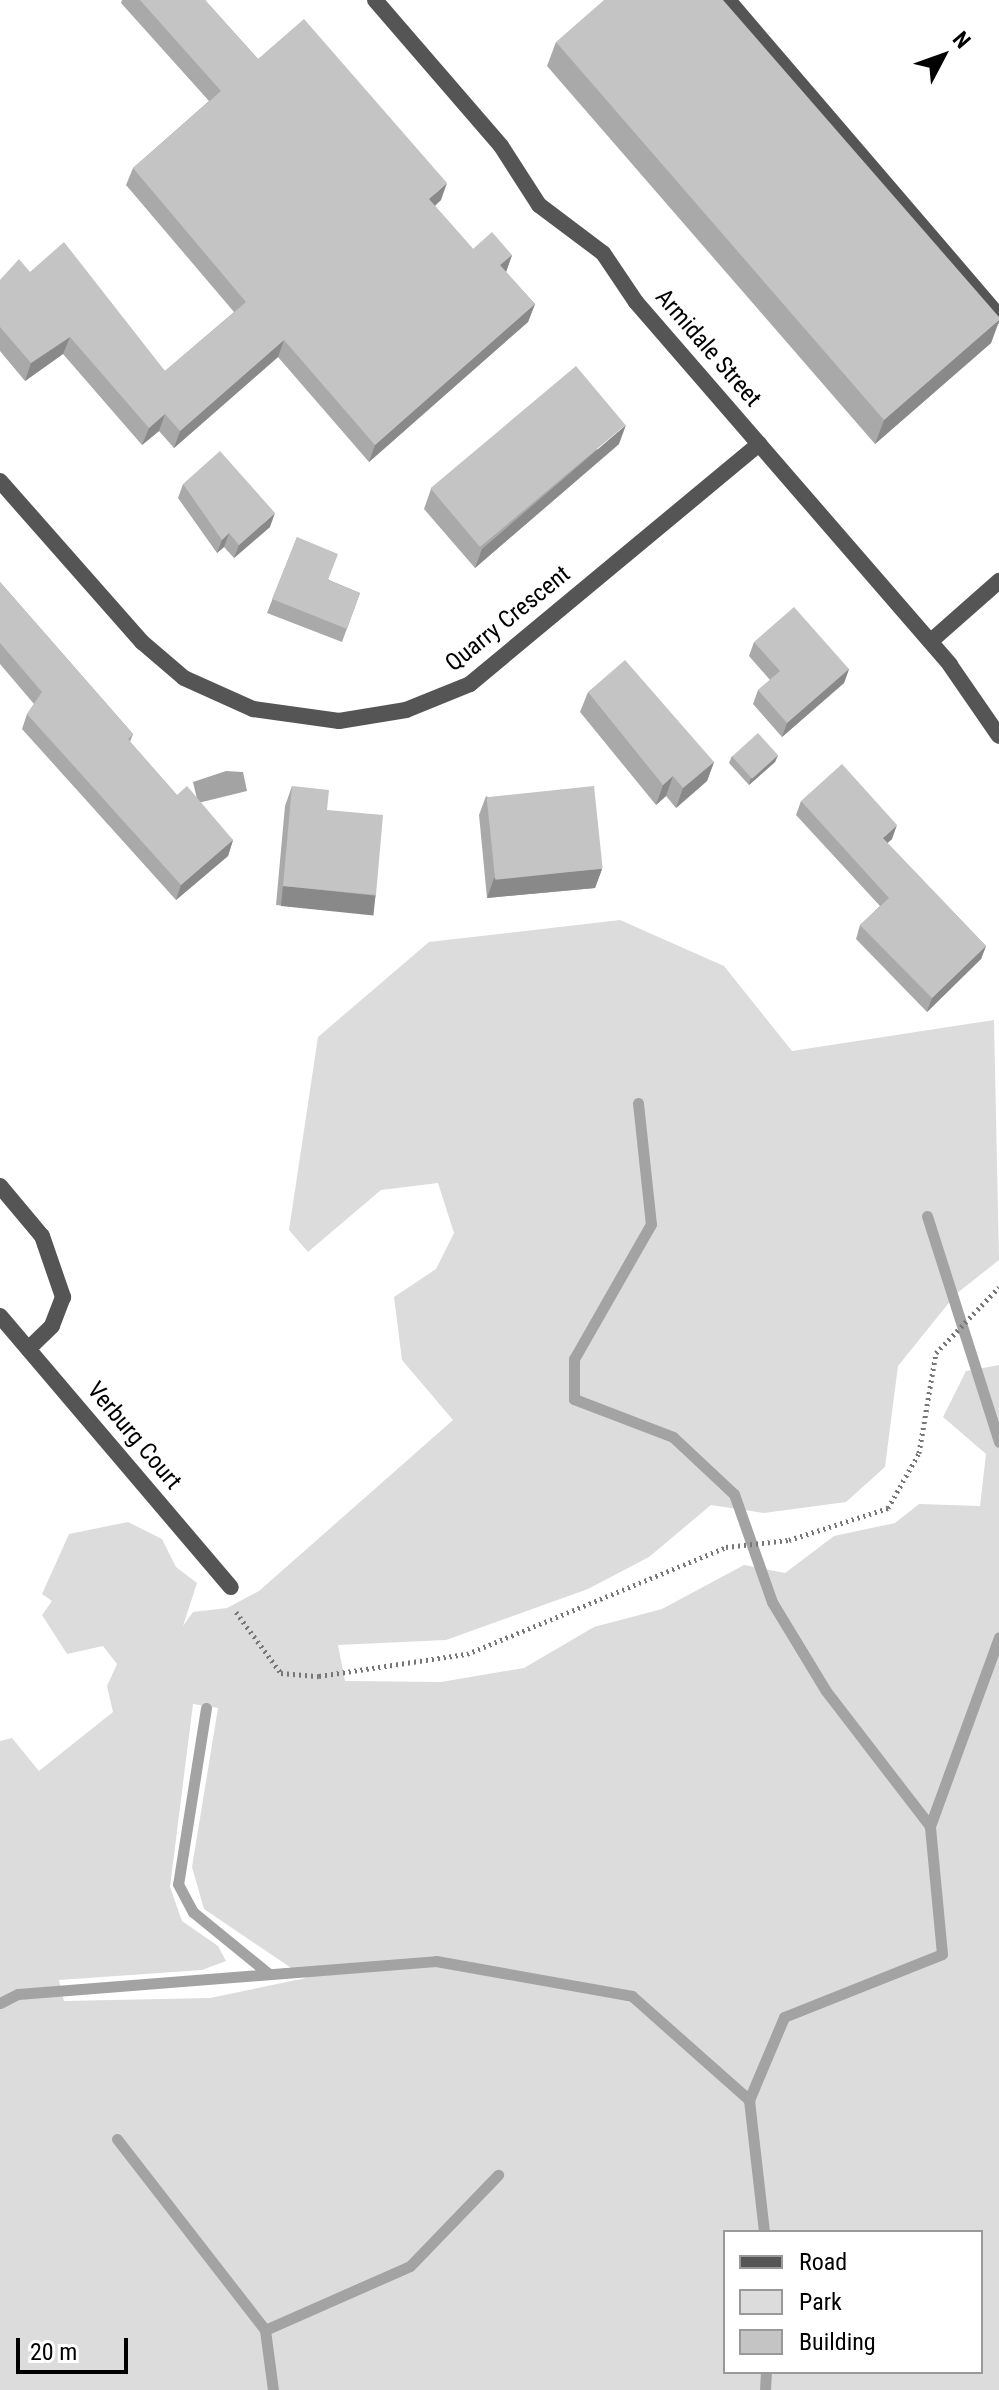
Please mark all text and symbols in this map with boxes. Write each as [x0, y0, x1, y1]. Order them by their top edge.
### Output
north arrow [903, 16, 983, 96]
text: N [948, 27, 975, 53]
street label: Armidale Street [649, 283, 767, 413]
street label: Quarry Crescent [440, 560, 576, 678]
street label: Verburg Court [81, 1376, 187, 1496]
legend [723, 2230, 983, 2374]
text: Road [799, 2248, 847, 2276]
text: Park [799, 2288, 842, 2316]
scale bar [20, 2322, 132, 2372]
text: Building [799, 2328, 876, 2356]
text: 20 m [30, 2338, 77, 2366]

